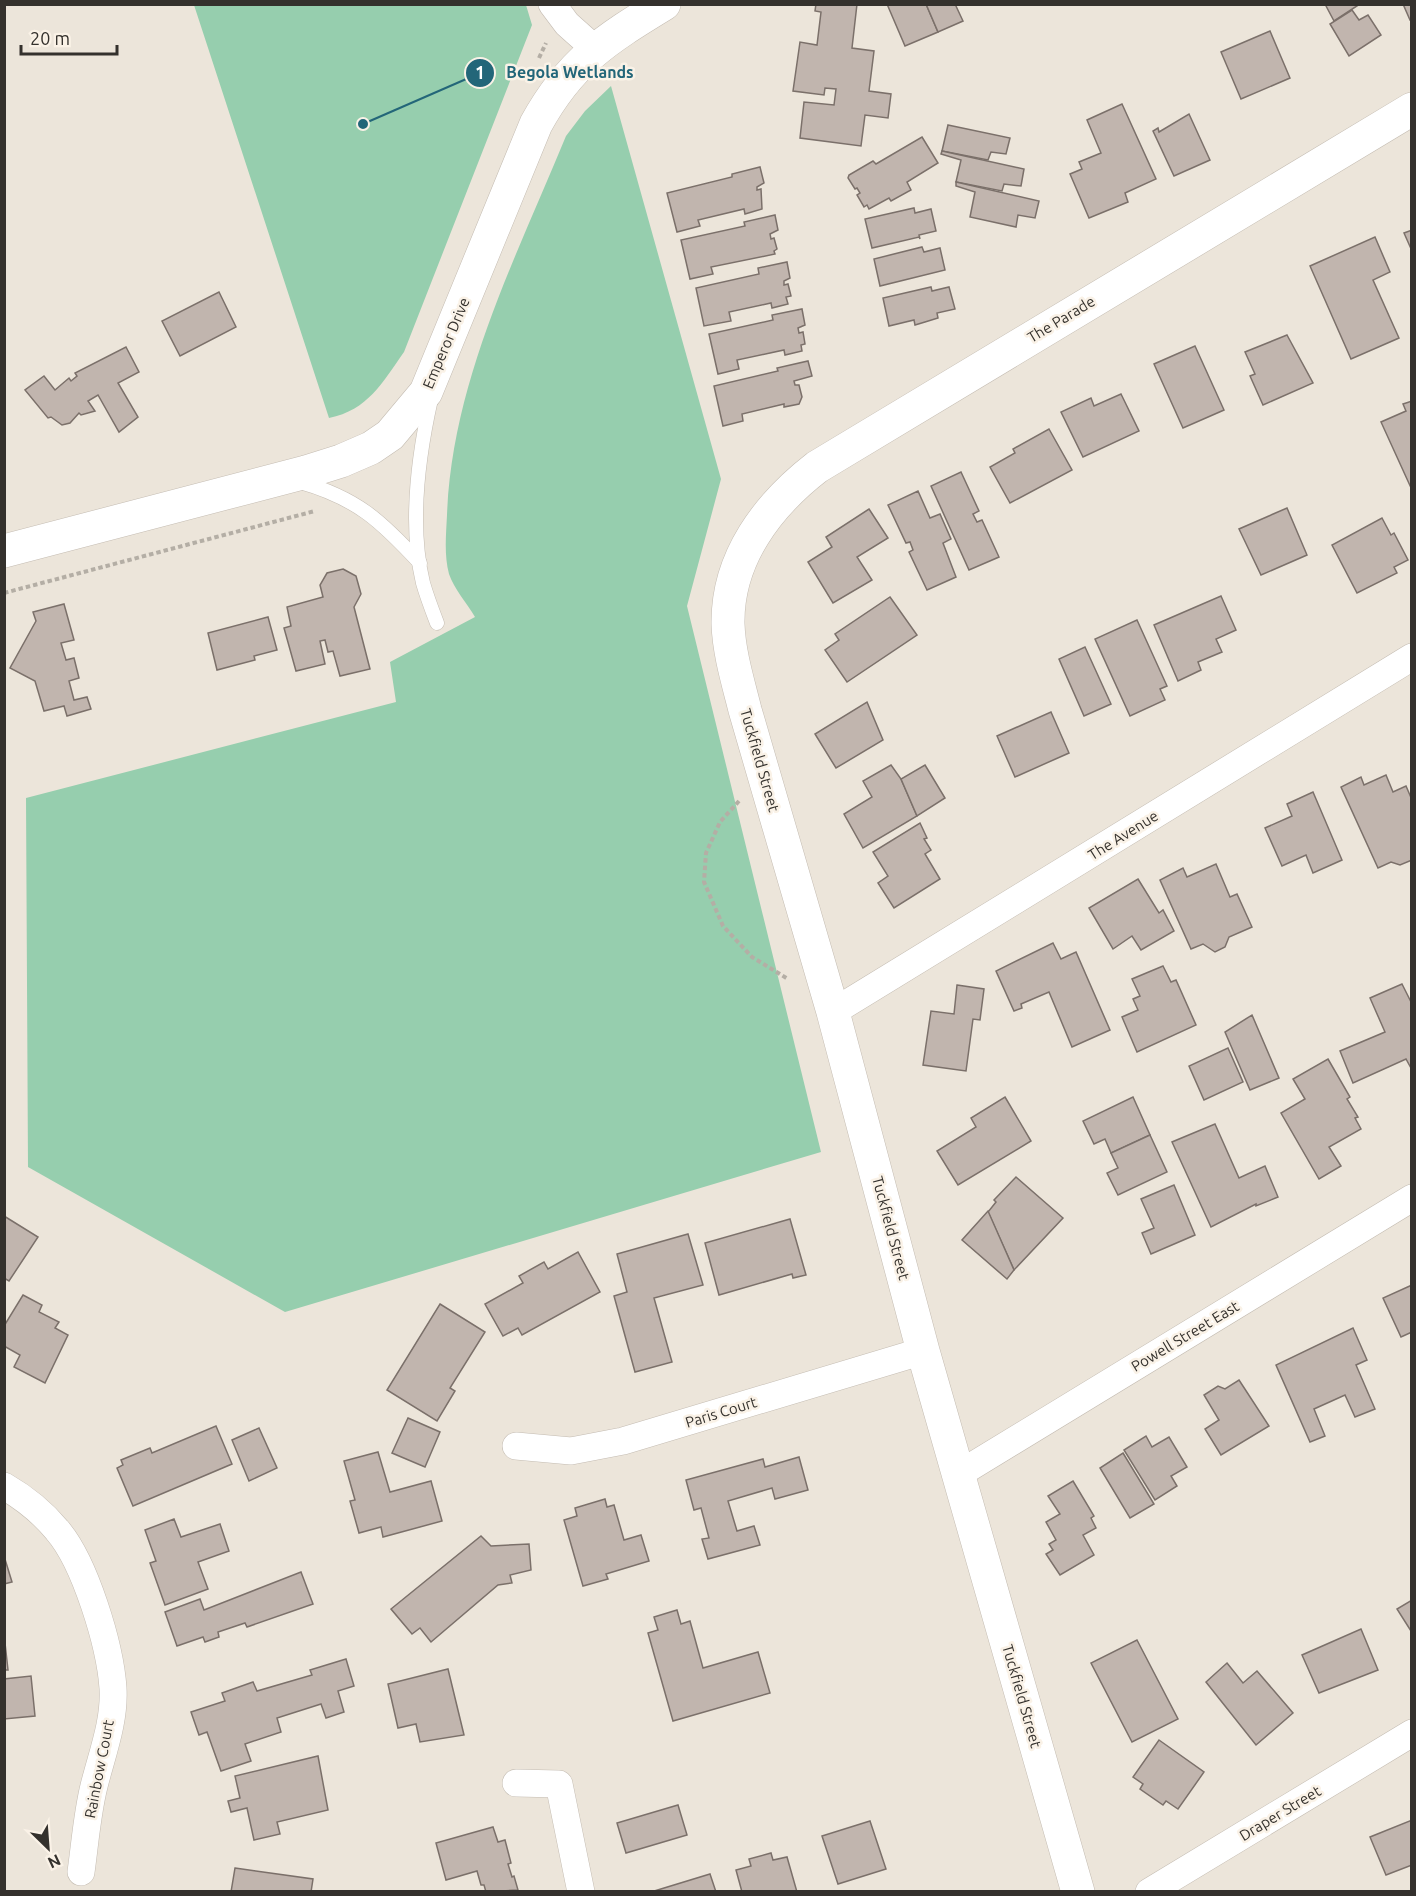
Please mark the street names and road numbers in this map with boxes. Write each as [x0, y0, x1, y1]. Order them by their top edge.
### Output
street label: The Parade [1024, 292, 1098, 346]
street label: Emperor Drive [419, 295, 473, 391]
street label: Tuckfield Street [737, 706, 783, 814]
street label: The Avenue [1085, 807, 1161, 863]
street label: Tuckfield Street [869, 1174, 913, 1282]
street label: Powell Street East [1128, 1297, 1242, 1375]
street label: Paris Court [683, 1393, 759, 1431]
street label: Tuckfield Street [999, 1642, 1045, 1750]
street label: Rainbow Court [81, 1718, 117, 1820]
street label: Draper Street [1236, 1782, 1324, 1844]

